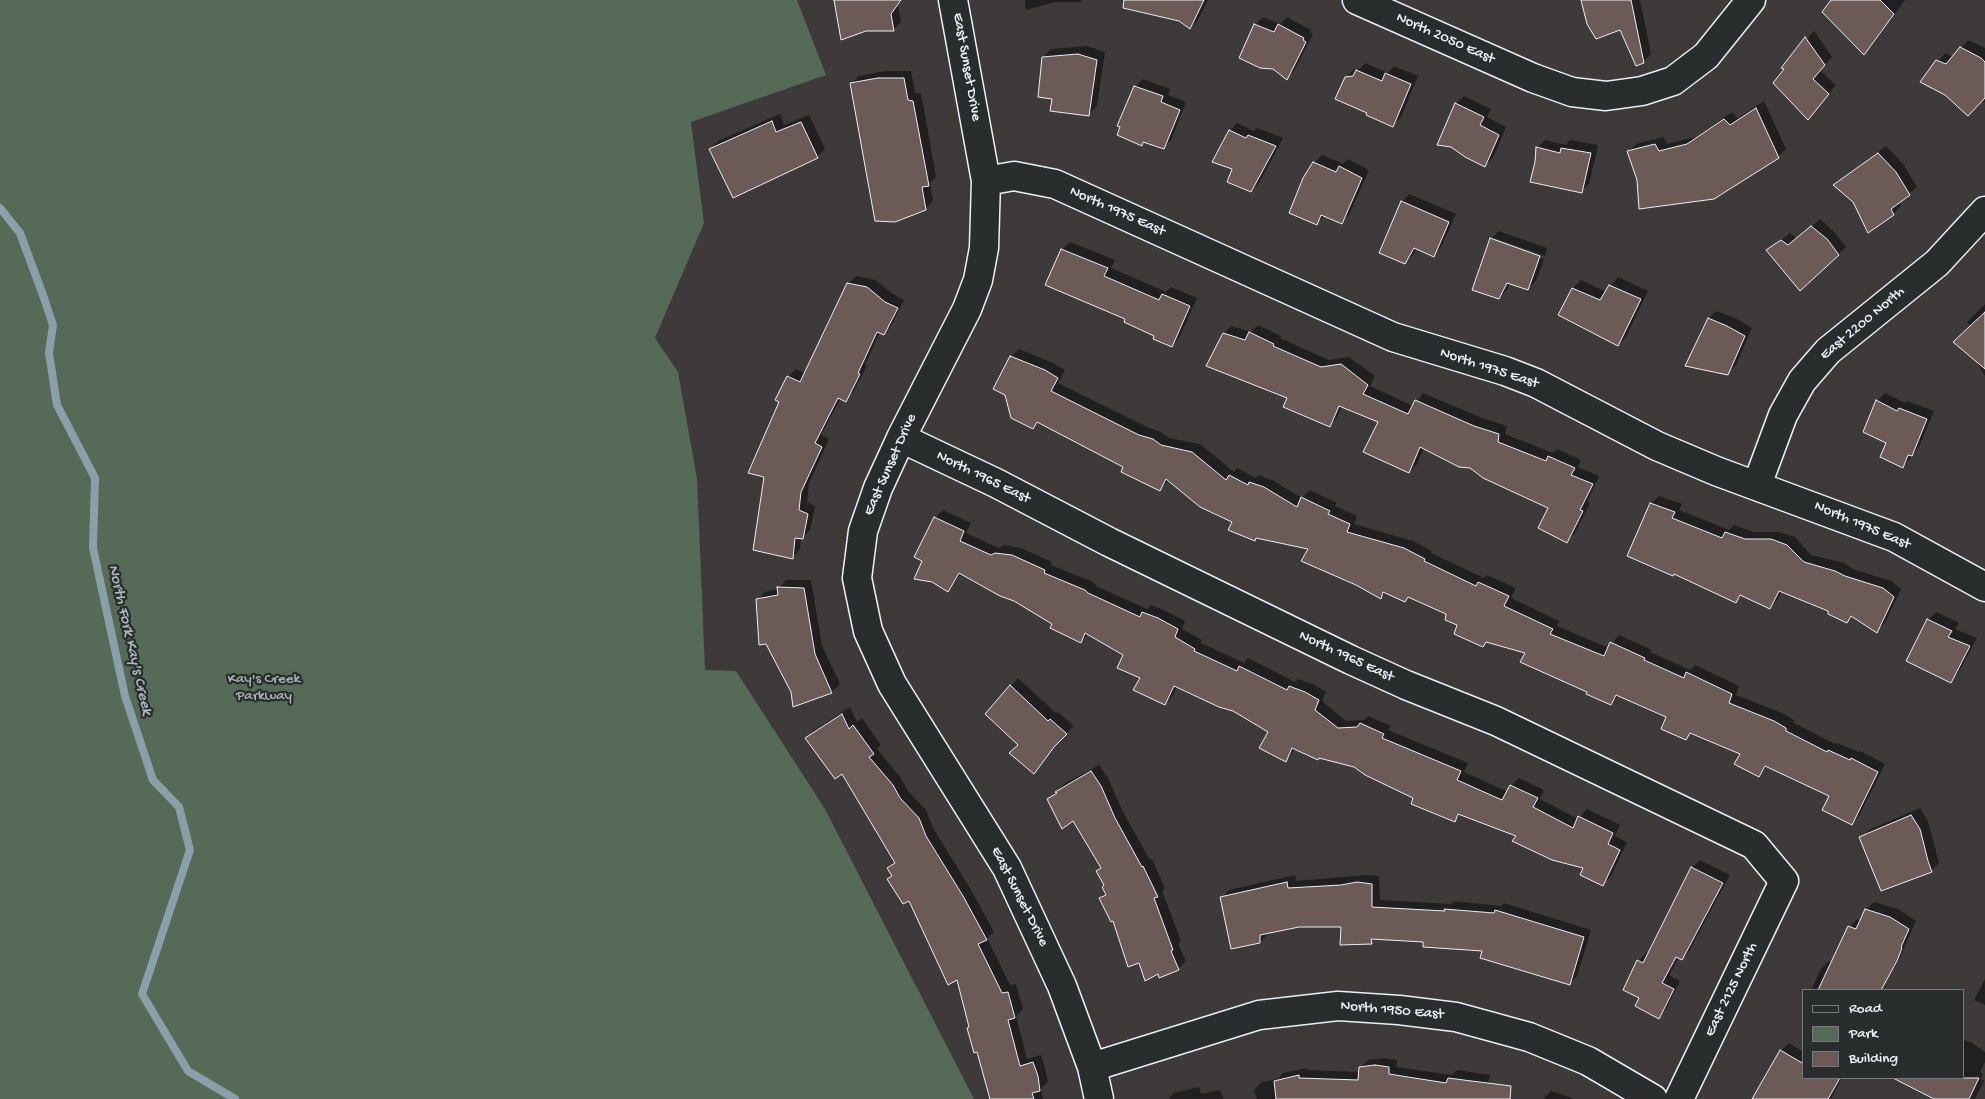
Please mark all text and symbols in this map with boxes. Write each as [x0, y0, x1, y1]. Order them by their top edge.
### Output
street label: North 2050 East [1393, 9, 1497, 69]
street label: East Sunset Drive [948, 11, 984, 123]
street label: North 1975 East [1066, 183, 1168, 241]
street label: East 2200 North [1817, 283, 1909, 365]
street label: North 1975 East [1437, 345, 1541, 393]
street label: East Sunset Drive [860, 411, 922, 519]
street label: North 1965 East [933, 447, 1033, 509]
street label: North 1975 East [1811, 498, 1913, 554]
water label: North Fork Kay's Creek [102, 563, 156, 717]
street label: North 1965 East [1296, 627, 1396, 687]
park label: Kay's Creek Parkway [228, 671, 300, 706]
street label: East Sunset Drive [986, 844, 1052, 950]
street label: East 2125 North [1702, 940, 1762, 1040]
legend [1802, 989, 1965, 1079]
street label: North 1950 East [1340, 998, 1444, 1024]
text: Road [1849, 1000, 1882, 1018]
text: Park [1849, 1025, 1878, 1043]
text: Building [1849, 1050, 1898, 1068]

